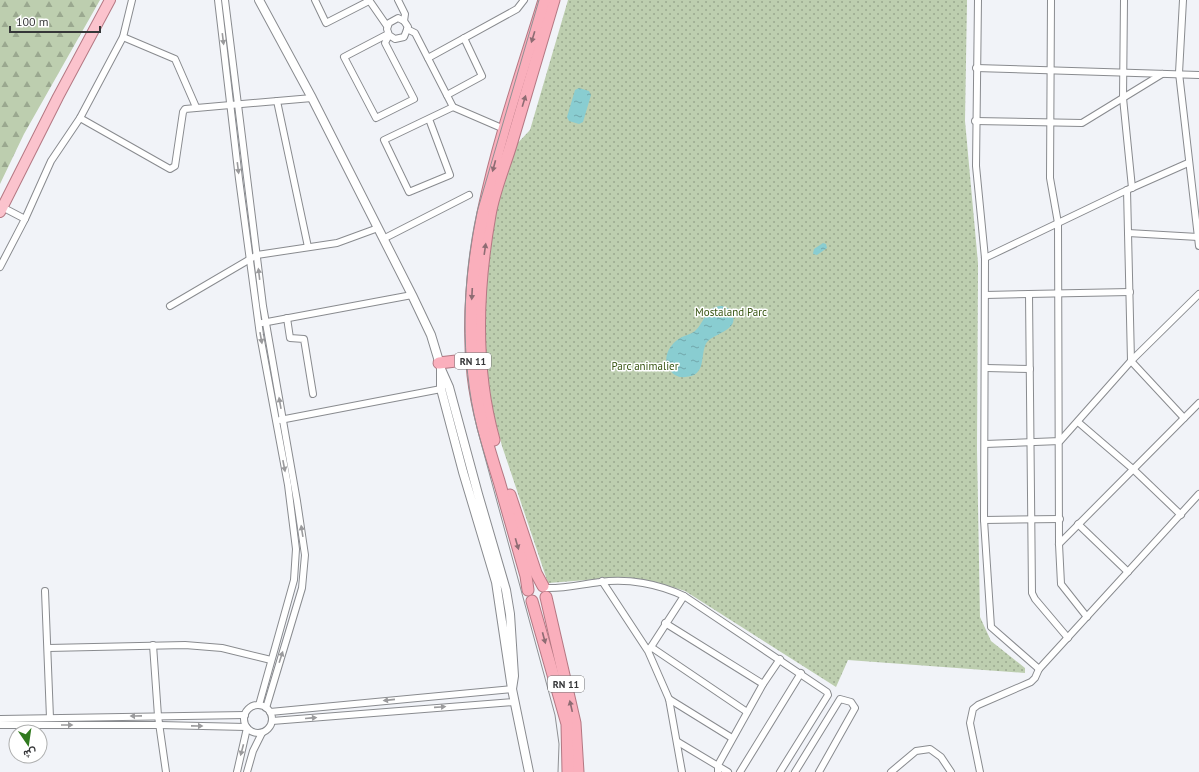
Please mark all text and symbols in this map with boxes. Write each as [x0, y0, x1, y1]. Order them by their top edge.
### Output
scale bar [10, 8, 100, 34]
text: 100 m [16, 14, 49, 29]
one-way arrow [530, 32, 536, 44]
one-way arrow [219, 33, 226, 45]
one-way arrow [521, 95, 527, 107]
one-way arrow [491, 161, 497, 173]
one-way arrow [234, 162, 241, 174]
one-way arrow [482, 243, 488, 255]
one-way arrow [256, 268, 262, 281]
one-way arrow [469, 288, 476, 300]
park label: Mostaland Parc [695, 305, 767, 319]
one-way arrow [258, 332, 264, 344]
road number: RN 11 [455, 353, 491, 369]
park label: Parc animalier [612, 359, 679, 373]
one-way arrow [276, 397, 282, 409]
one-way arrow [281, 460, 287, 472]
one-way arrow [299, 525, 305, 537]
one-way arrow [514, 538, 520, 550]
one-way arrow [541, 632, 547, 644]
one-way arrow [278, 651, 284, 663]
road number: RN 11 [548, 676, 584, 692]
one-way arrow [383, 697, 395, 704]
one-way arrow [568, 699, 574, 712]
one-way arrow [434, 704, 446, 711]
one-way arrow [130, 713, 142, 720]
one-way arrow [305, 715, 317, 721]
one-way arrow [61, 722, 74, 728]
one-way arrow [191, 722, 203, 729]
north arrow [8, 724, 48, 764]
one-way arrow [239, 744, 245, 756]
text: ش [22, 745, 38, 762]

